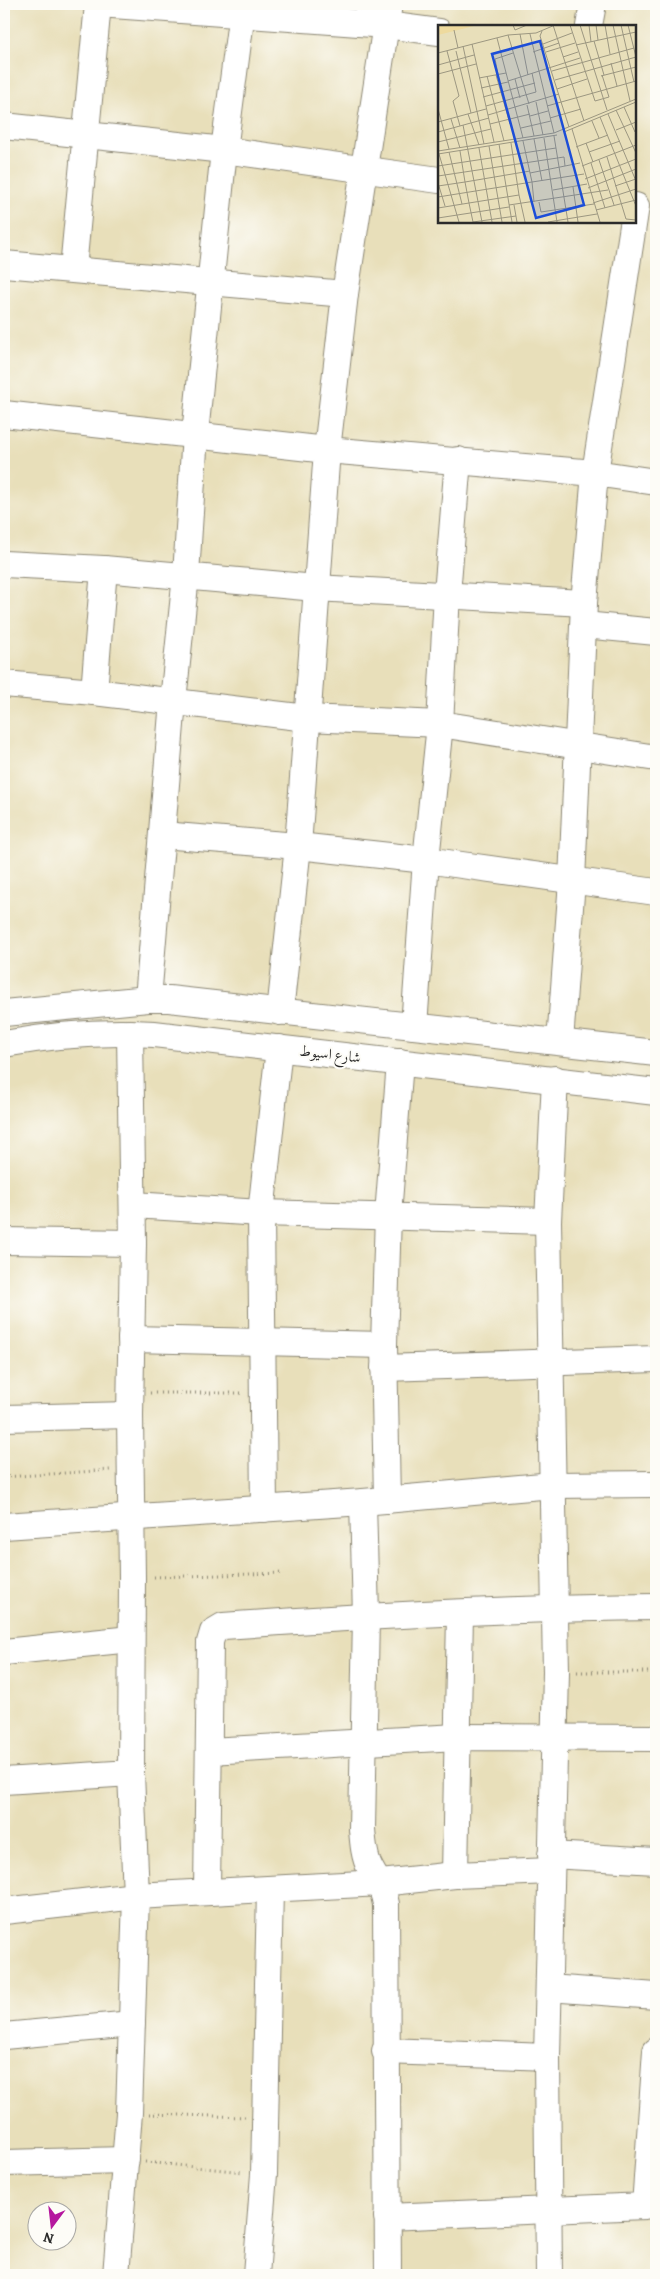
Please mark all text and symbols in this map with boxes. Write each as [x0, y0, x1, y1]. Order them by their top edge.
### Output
inset map [438, 25, 635, 222]
street label: شارع اسيوط [298, 1040, 362, 1071]
north arrow [28, 2202, 78, 2252]
text: N [41, 2228, 56, 2249]

